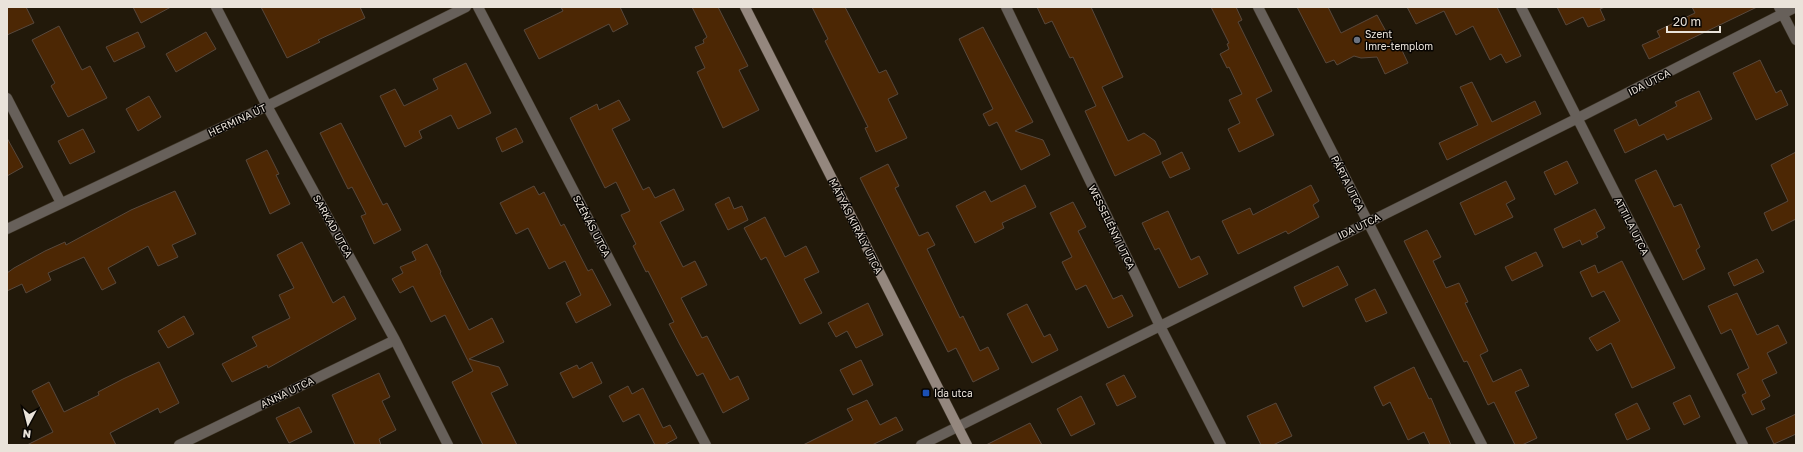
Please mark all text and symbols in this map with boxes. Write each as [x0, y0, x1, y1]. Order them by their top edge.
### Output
scale bar [1667, 8, 1720, 34]
text: 20 m [1673, 14, 1701, 29]
place label: Szent Imre-templom [1365, 28, 1433, 52]
marker: Szent Imre-templom [1352, 35, 1362, 45]
street label: IDA UTCA [1626, 66, 1672, 98]
street label: HERMINA ÚT [206, 101, 268, 139]
street label: PÁRTA UTCA [1329, 153, 1367, 213]
street label: MÁTYÁS KIRÁLY UTCA [827, 176, 885, 276]
street label: WESSELÉNYI UTCA [1086, 183, 1138, 272]
street label: SARKAD UTCA [311, 193, 355, 260]
street label: SZÉNÁS UTCA [571, 193, 613, 259]
street label: ATTILA UTCA [1612, 195, 1652, 257]
street label: IDA UTCA [1336, 210, 1382, 241]
street label: ANNA UTCA [258, 374, 316, 410]
place label: Ida utca [934, 387, 973, 399]
marker: Ida utca [921, 388, 931, 398]
north arrow [8, 404, 48, 444]
text: N [22, 427, 32, 441]

